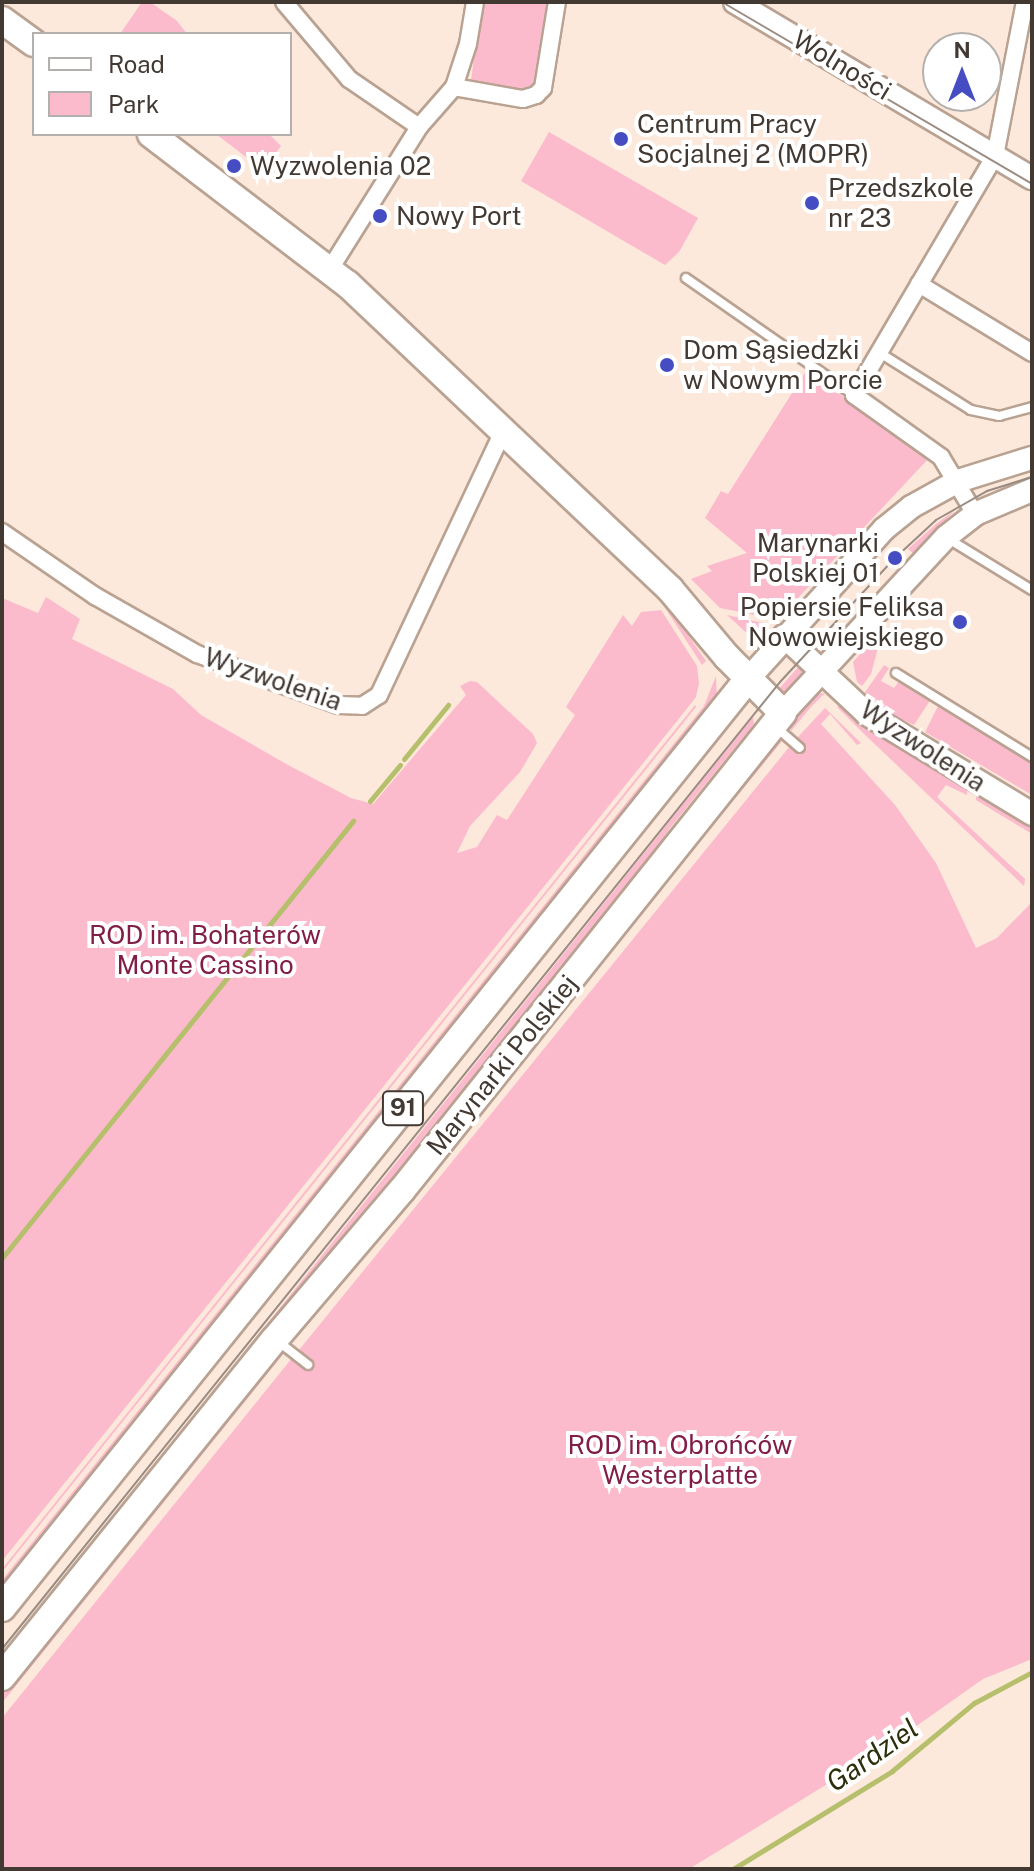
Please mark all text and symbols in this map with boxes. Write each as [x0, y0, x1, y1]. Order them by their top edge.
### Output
street label: Wolności [787, 23, 897, 107]
legend [32, 32, 292, 136]
north arrow [922, 32, 1002, 112]
text: N [953, 37, 971, 63]
text: Road [108, 50, 165, 78]
text: Park [108, 90, 159, 118]
place label: Centrum Pracy Socjalnej 2 (MOPR) [637, 108, 869, 170]
marker: Centrum Pracy Socjalnej 2 (MOPR) [612, 130, 630, 148]
place label: Wyzwolenia 02 [250, 150, 431, 182]
marker: Wyzwolenia 02 [225, 157, 243, 175]
place label: Przedszkole nr 23 [828, 172, 974, 234]
marker: Przedszkole nr 23 [803, 194, 821, 212]
place label: Nowy Port [396, 200, 522, 232]
marker: Nowy Port [371, 207, 389, 225]
place label: Dom Sąsiedzki w Nowym Porcie [683, 334, 883, 396]
marker: Dom Sąsiedzki w Nowym Porcie [658, 356, 676, 374]
place label: Marynarki Polskiej 01 [752, 527, 879, 588]
marker: Marynarki Polskiej 01 [886, 549, 904, 567]
place label: Popiersie Feliksa Nowowiejskiego [740, 591, 944, 652]
marker: Popiersie Feliksa Nowowiejskiego [951, 613, 969, 631]
street label: Wyzwolenia [200, 641, 346, 717]
street label: Wyzwolenia [854, 694, 992, 798]
park label: ROD im. Bohaterów Monte Cassino [89, 919, 321, 980]
street label: Marynarki Polskiej [420, 969, 584, 1161]
road number: 91 [381, 1088, 425, 1128]
park label: ROD im. Obrońców Westerplatte [568, 1429, 792, 1490]
water label: Gardziel [820, 1711, 924, 1799]

